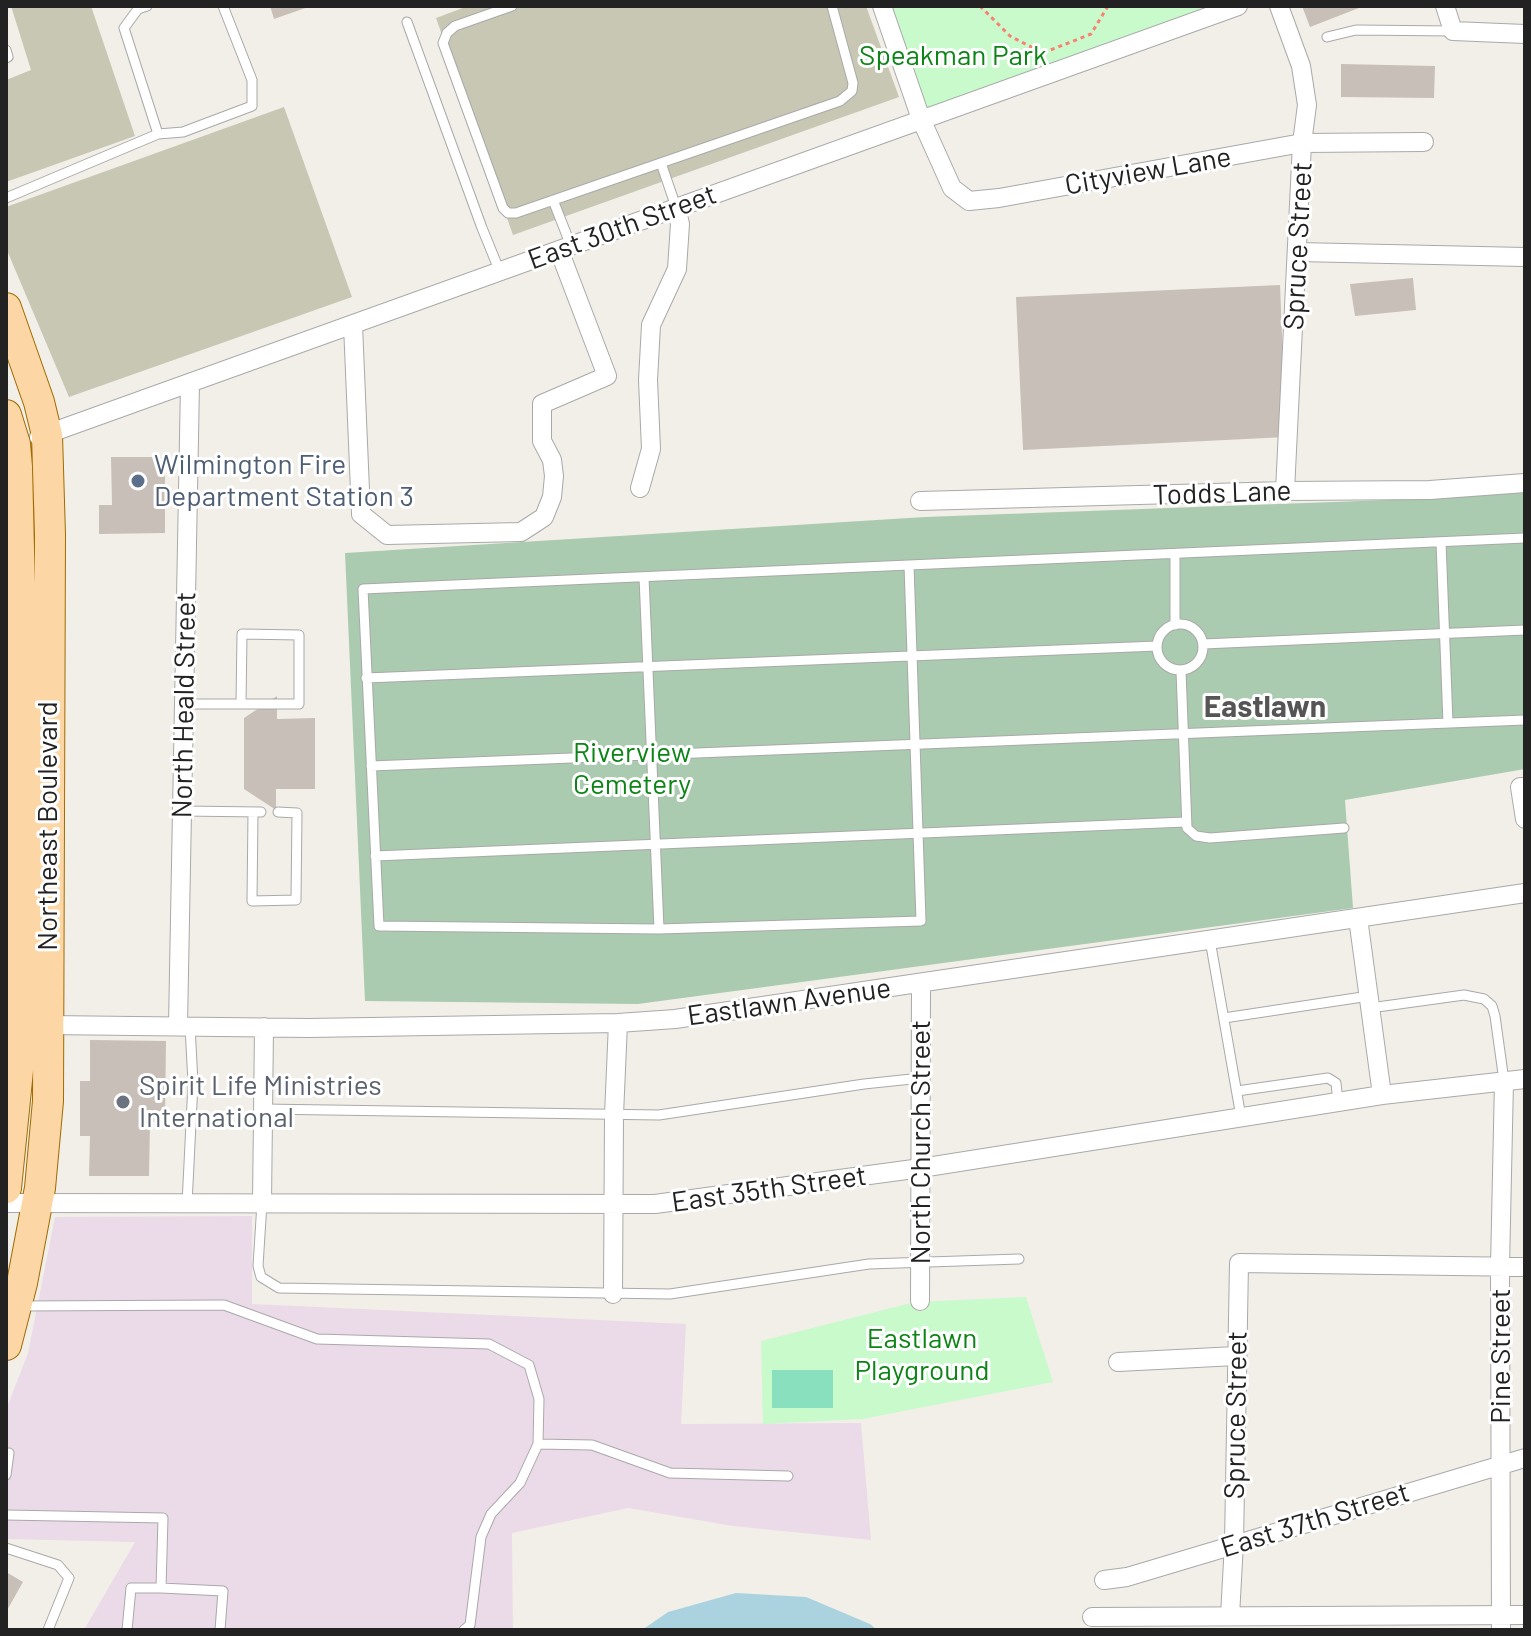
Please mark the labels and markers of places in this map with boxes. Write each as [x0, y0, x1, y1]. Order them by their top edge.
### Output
place label: Wilmington Fire Department Station 3 [154, 448, 414, 514]
marker: Wilmington Fire Department Station 3 [129, 472, 147, 490]
place label: Spirit Life Ministries International [139, 1069, 382, 1135]
marker: Spirit Life Ministries International [114, 1093, 132, 1111]

